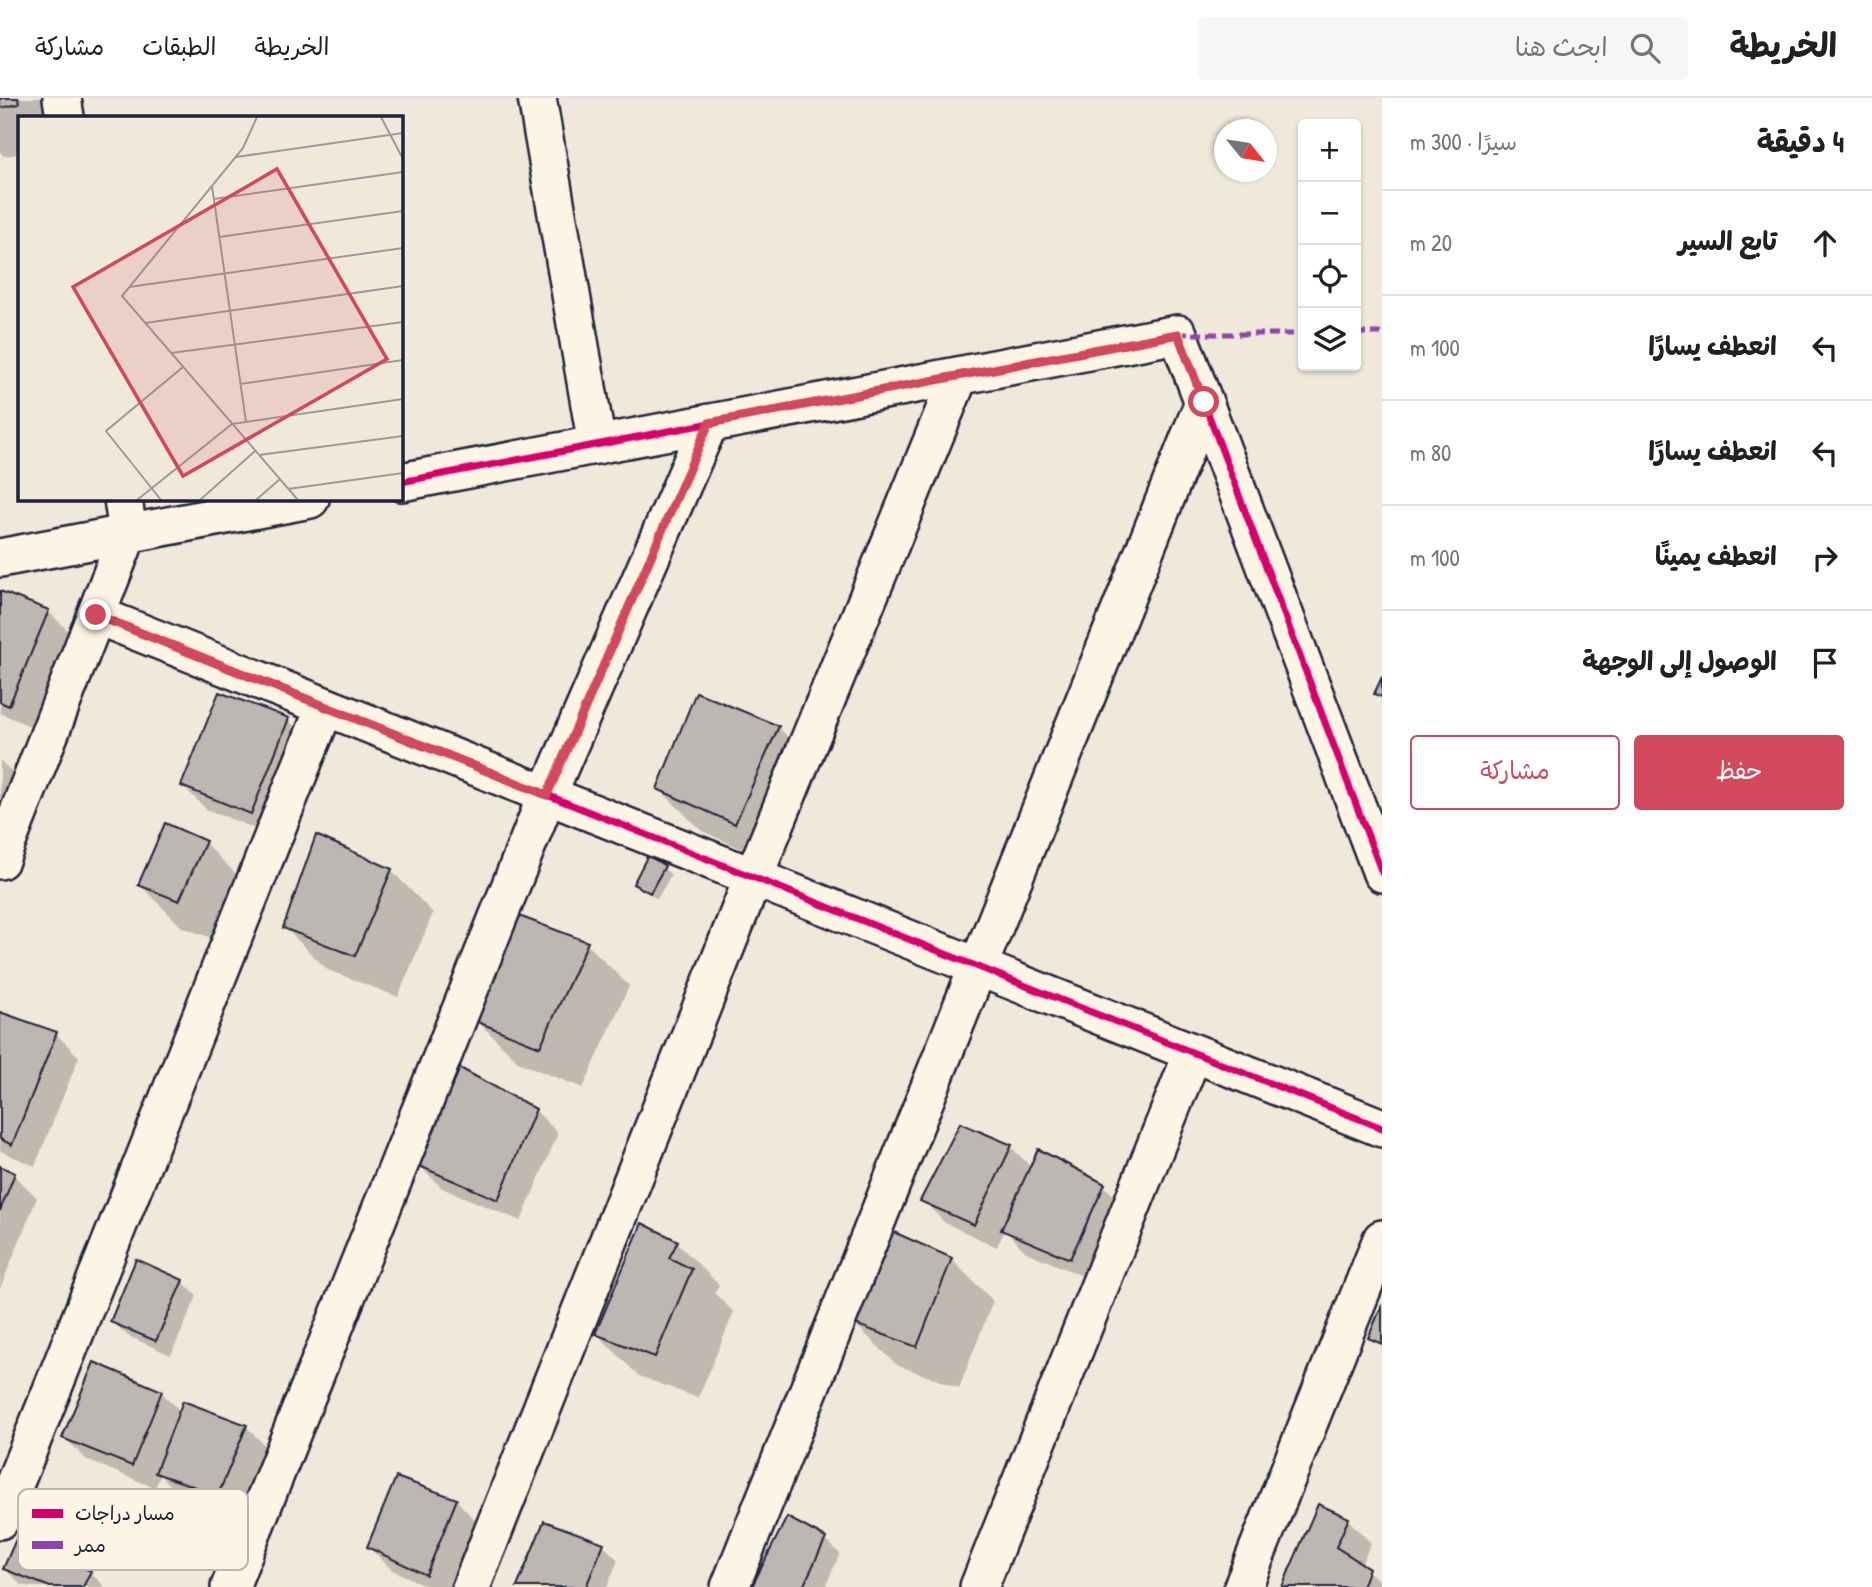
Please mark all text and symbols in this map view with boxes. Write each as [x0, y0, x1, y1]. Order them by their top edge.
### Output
search box [1198, 17, 1688, 80]
text: الخريطة [1730, 23, 1837, 67]
text: ابحث هنا [1515, 29, 1608, 64]
icon: search [1626, 29, 1664, 67]
text: مشاركة [35, 30, 104, 62]
text: الطبقات [142, 30, 217, 62]
text: الخريطة [255, 30, 329, 62]
inset map [18, 116, 402, 500]
north arrow [1214, 119, 1277, 182]
map controls [1298, 119, 1361, 371]
button: + [1298, 119, 1361, 182]
text: 4 دقيقة [1757, 121, 1844, 161]
text: سيرًا · 300 m [1410, 126, 1517, 157]
button: − [1298, 182, 1361, 245]
text: تابع السير [1678, 223, 1777, 258]
icon: ahead [1806, 224, 1844, 262]
text: 20 m [1410, 227, 1452, 258]
button: locate [1298, 245, 1361, 308]
button: layers [1298, 308, 1361, 371]
text: انعطف يسارًا [1648, 328, 1777, 363]
icon: left [1806, 329, 1844, 367]
text: 100 m [1410, 332, 1460, 363]
route start [1188, 386, 1219, 417]
text: انعطف يسارًا [1648, 433, 1777, 468]
icon: left [1806, 434, 1844, 472]
text: 80 m [1410, 437, 1451, 468]
text: انعطف يمينًا [1655, 538, 1777, 573]
icon: right [1806, 539, 1844, 577]
text: 100 m [1410, 542, 1460, 573]
route end [80, 599, 111, 630]
text: الوصول إلى الوجهة [1582, 643, 1777, 678]
icon: arrive [1806, 644, 1844, 682]
button: مشاركة [1410, 735, 1620, 810]
button: حفظ [1634, 735, 1844, 810]
legend [18, 1489, 248, 1570]
text: مسار دراجات [75, 1500, 175, 1526]
text: ممر [73, 1532, 106, 1558]

